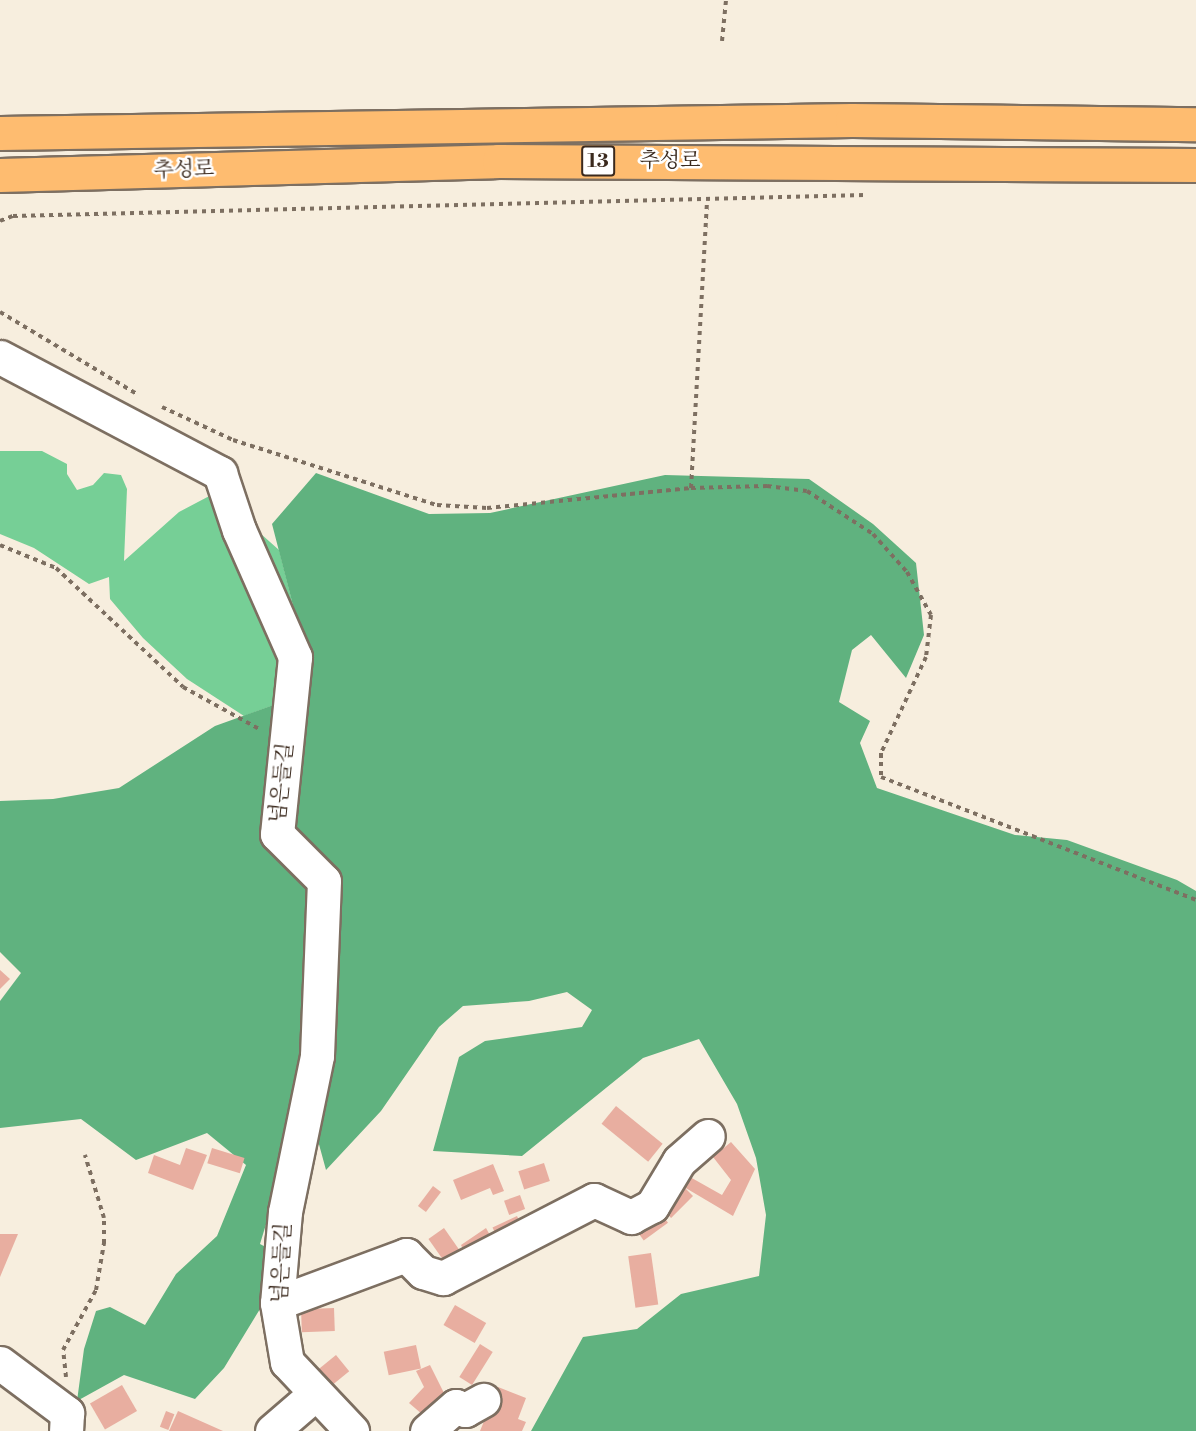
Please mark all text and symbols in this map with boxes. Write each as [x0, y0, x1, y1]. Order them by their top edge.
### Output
road number: 13 [580, 144, 616, 178]
street label: 추성로 [640, 148, 700, 174]
street label: 추성로 [153, 156, 215, 184]
street label: 넘은들길 [265, 741, 299, 825]
street label: 넘은들길 [267, 1222, 297, 1304]

